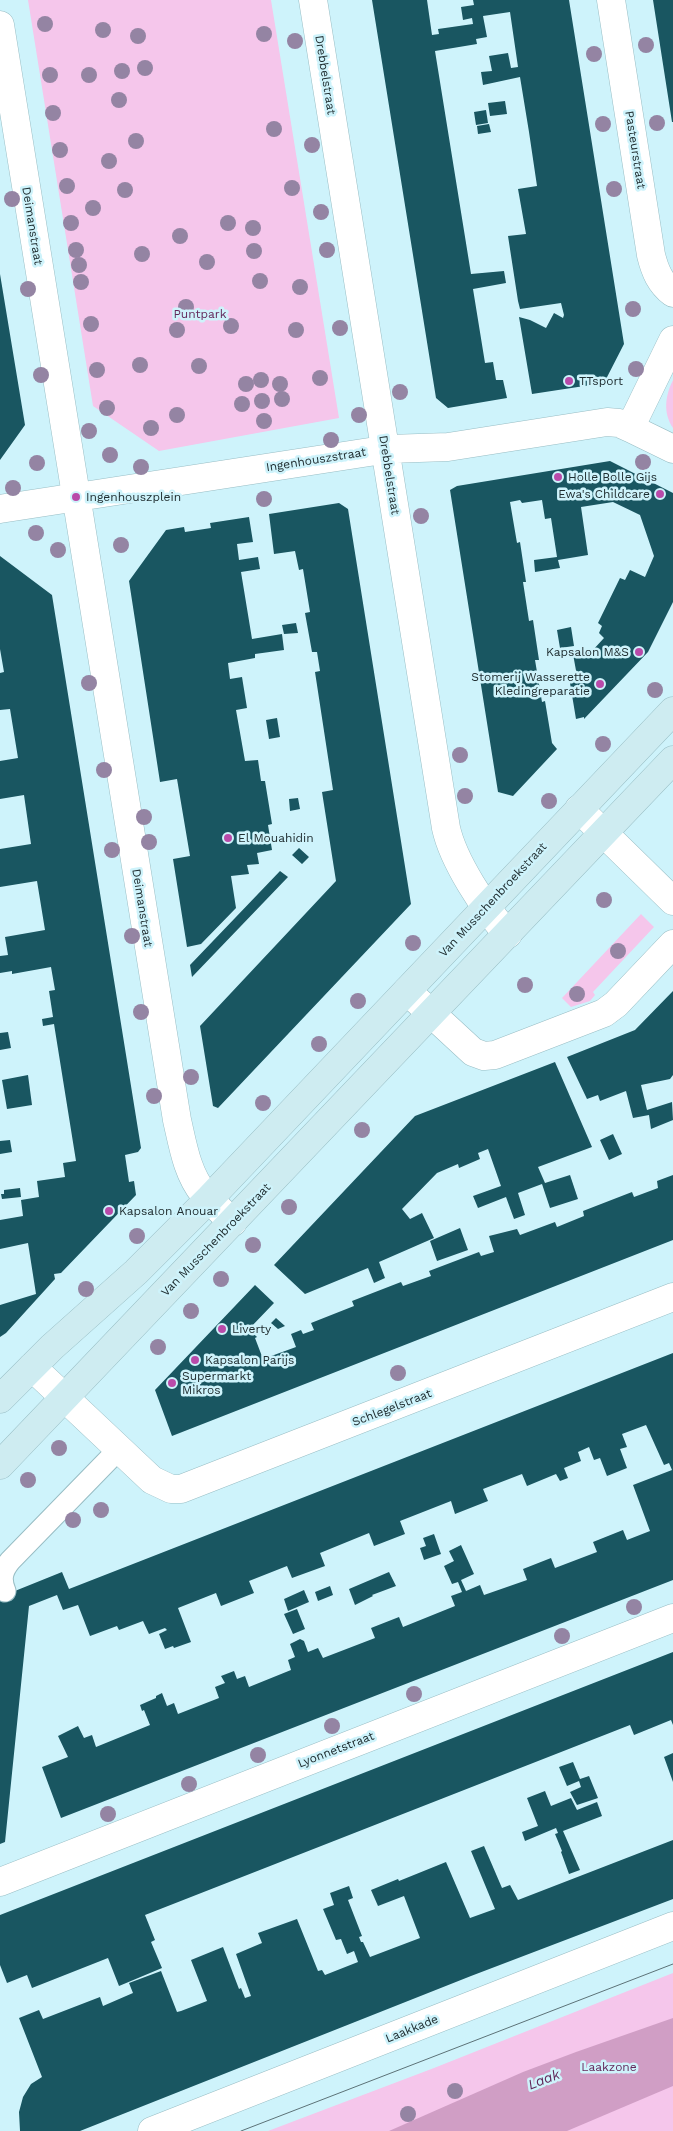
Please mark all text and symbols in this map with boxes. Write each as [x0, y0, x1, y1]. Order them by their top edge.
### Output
street label: Drebbelstraat [312, 34, 338, 116]
street label: Pasteurstraat [622, 110, 648, 190]
street label: Deimanstraat [19, 186, 45, 266]
park label: Puntpark [173, 307, 227, 321]
place label: TTsport [579, 374, 623, 388]
marker: TTsport [563, 375, 575, 387]
street label: Drebbelstraat [376, 434, 402, 516]
street label: Ingenhouszstraat [265, 445, 367, 475]
place label: Holle Bolle Gijs [568, 470, 657, 484]
marker: Holle Bolle Gijs [552, 471, 564, 483]
place label: Ewa's Childcare [558, 487, 650, 501]
marker: Ewa's Childcare [654, 488, 666, 500]
place label: Ingenhouszplein [86, 490, 181, 504]
marker: Ingenhouszplein [70, 491, 82, 503]
place label: Kapsalon M&S [546, 645, 629, 659]
marker: Kapsalon M&S [633, 646, 645, 658]
place label: Stomerij Wasserette Kledingreparatie [471, 670, 590, 698]
marker: Stomerij Wasserette Kledingreparatie [594, 678, 606, 690]
place label: El Mouahidin [238, 831, 314, 845]
marker: El Mouahidin [222, 832, 234, 844]
street label: Van Musschenbroekstraat [436, 840, 550, 960]
street label: Deimanstraat [129, 868, 155, 948]
street label: Van Musschenbroekstraat [158, 1180, 274, 1300]
place label: Kapsalon Anouar [119, 1204, 218, 1218]
marker: Kapsalon Anouar [103, 1205, 115, 1217]
place label: Liverty [232, 1322, 271, 1336]
marker: Liverty [216, 1323, 228, 1335]
place label: Kapsalon Parijs [205, 1353, 294, 1367]
marker: Kapsalon Parijs [189, 1354, 201, 1366]
place label: Supermarkt Mikros [182, 1369, 251, 1397]
marker: Supermarkt Mikros [166, 1377, 178, 1389]
street label: Schlegelstraat [350, 1386, 434, 1430]
street label: Lyonnetstraat [296, 1729, 376, 1771]
street label: Laakkade [384, 2012, 440, 2046]
park label: Laakzone [581, 2060, 637, 2074]
water label: Laak [526, 2066, 562, 2094]

